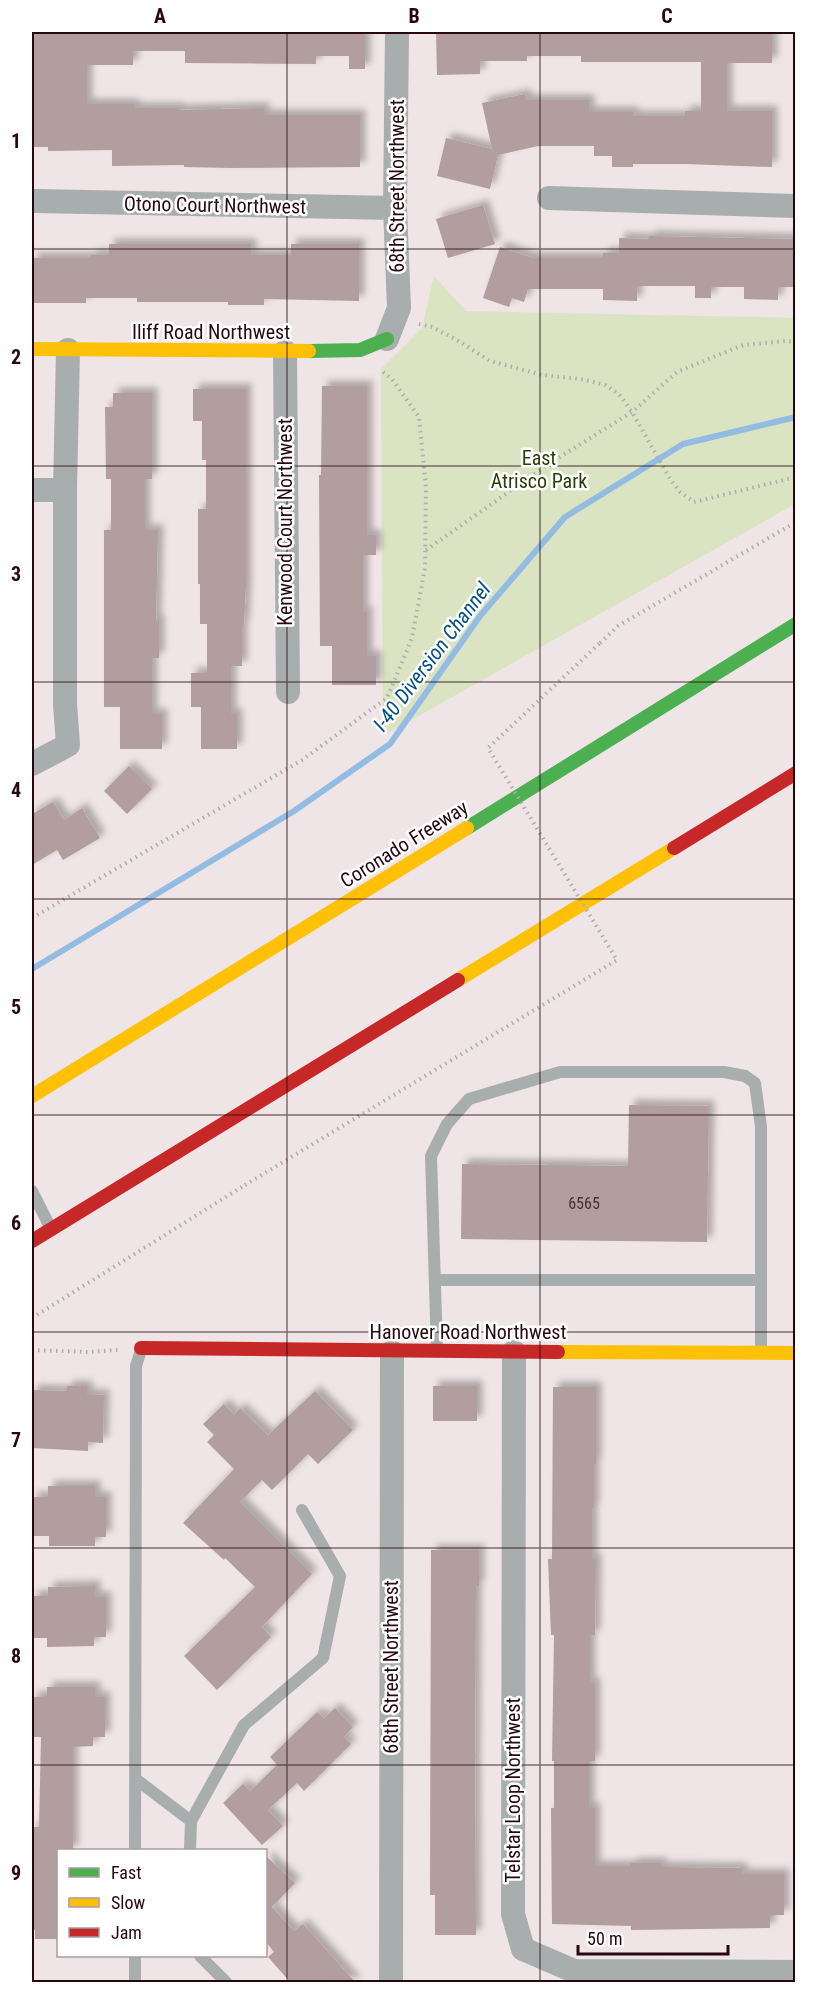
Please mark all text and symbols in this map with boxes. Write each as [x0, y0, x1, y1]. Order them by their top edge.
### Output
text: A [154, 4, 166, 28]
text: B [408, 4, 420, 28]
text: C [661, 4, 673, 28]
street label: 68th Street Northwest [385, 99, 409, 273]
text: 1 [11, 129, 21, 153]
street label: Otono Court Northwest [124, 191, 306, 219]
street label: Iliff Road Northwest [132, 320, 290, 344]
text: 2 [11, 345, 21, 369]
street label: Kenwood Court Northwest [273, 418, 297, 626]
park label: East Atrisco Park [491, 446, 587, 493]
text: 3 [11, 562, 21, 586]
water label: I-40 Diversion Channel [368, 578, 496, 736]
text: 4 [11, 778, 21, 802]
street label: Coronado Freeway [336, 795, 472, 893]
text: 5 [11, 995, 21, 1019]
house number: 6565 [568, 1194, 600, 1213]
text: 6 [11, 1211, 21, 1235]
street label: Hanover Road Northwest [370, 1320, 566, 1344]
text: 7 [11, 1428, 21, 1452]
street label: 68th Street Northwest [379, 1580, 403, 1754]
text: 8 [11, 1644, 21, 1668]
street label: Telstar Loop Northwest [501, 1698, 525, 1882]
legend [57, 1849, 267, 1957]
text: 9 [11, 1861, 21, 1885]
text: Fast [111, 1862, 142, 1883]
text: Slow [111, 1892, 146, 1913]
scale bar [578, 1918, 728, 1956]
text: Jam [111, 1922, 142, 1943]
text: 50 m [587, 1928, 622, 1949]

